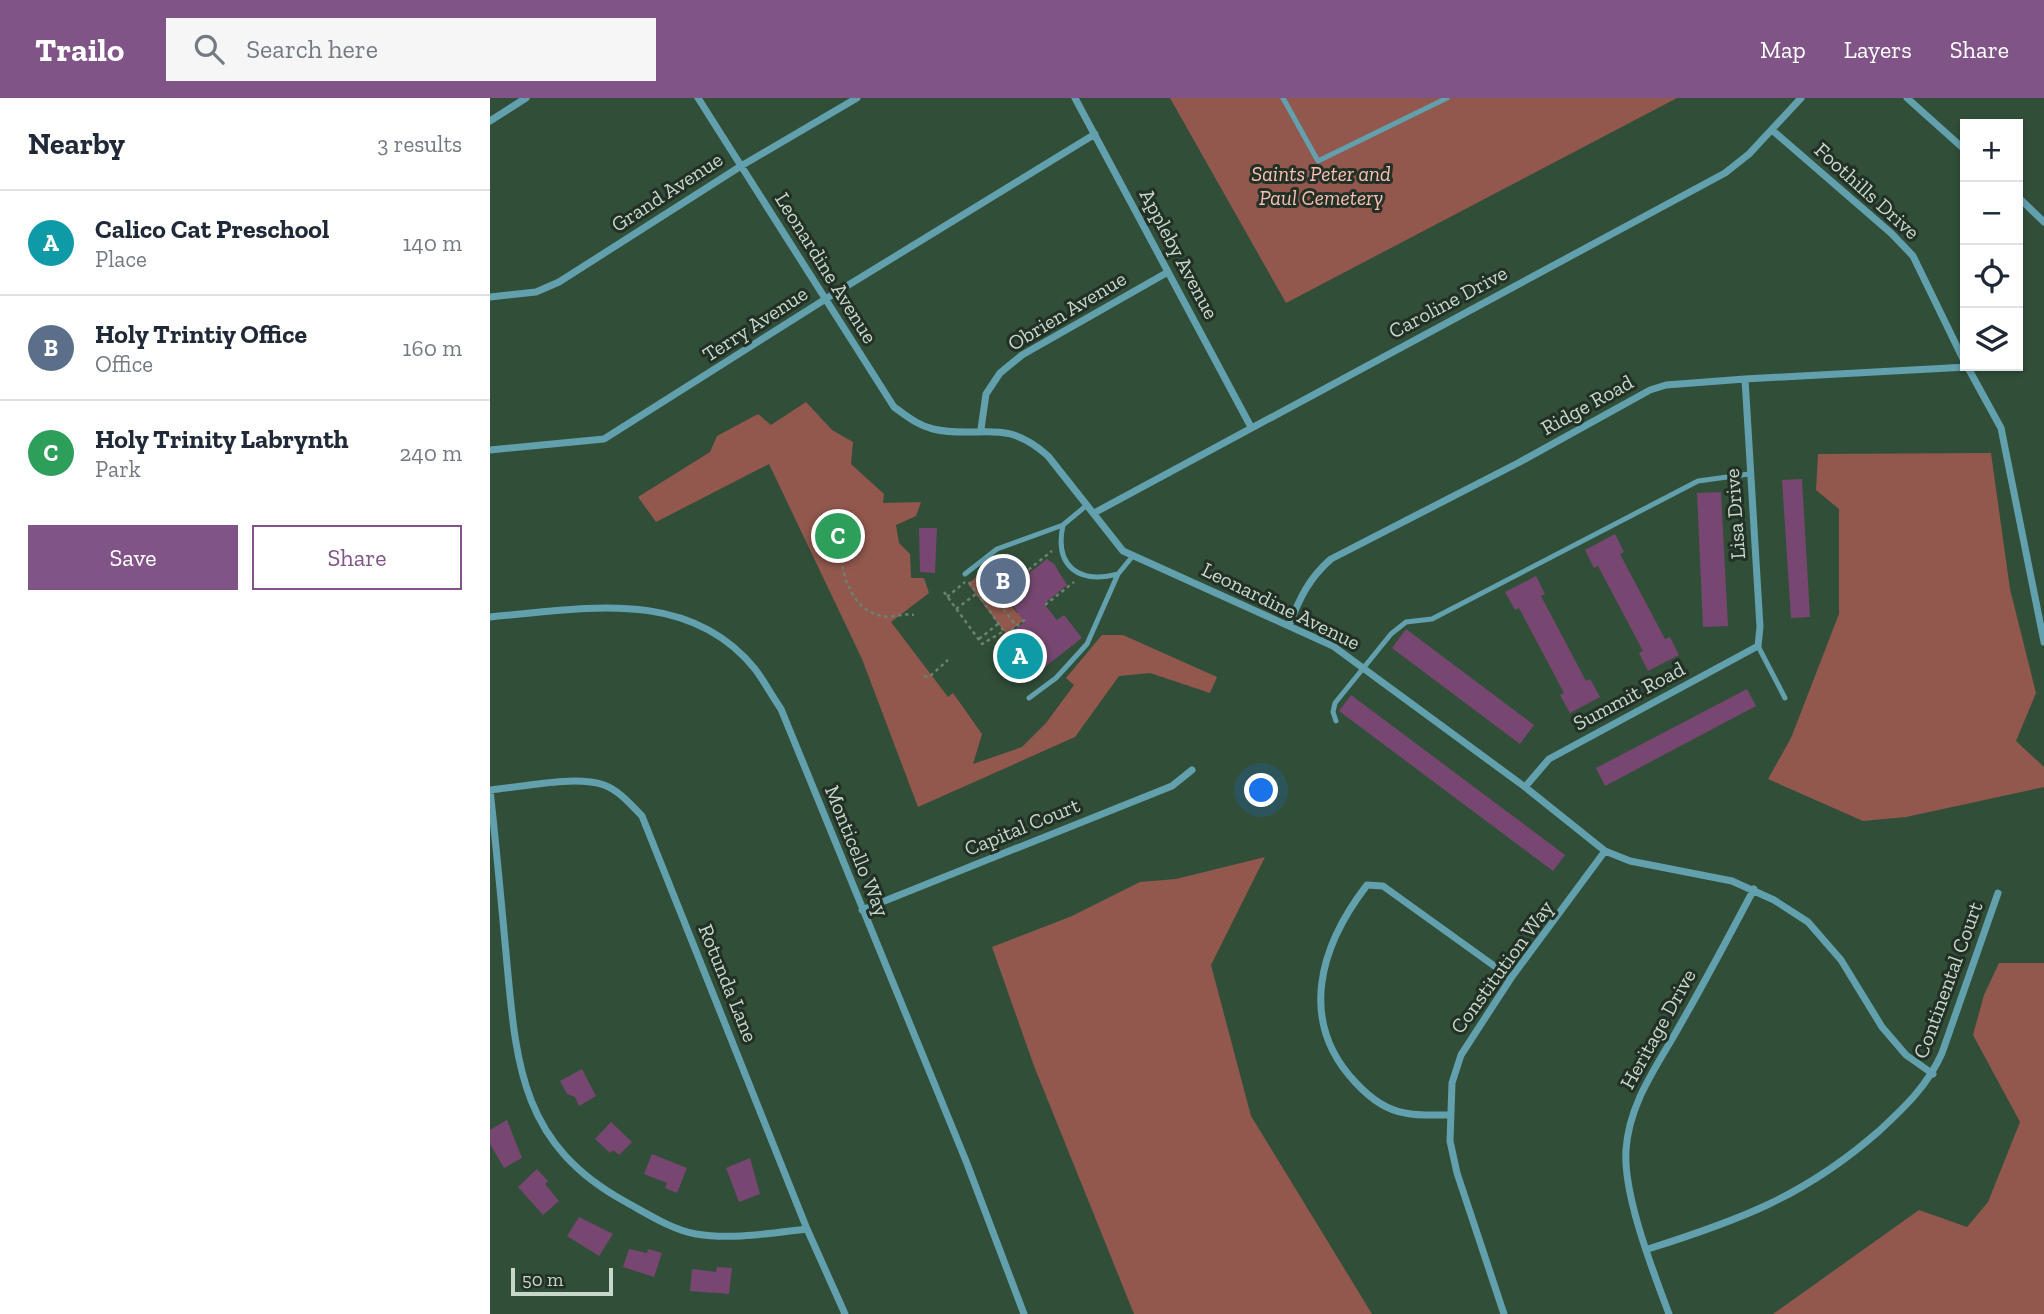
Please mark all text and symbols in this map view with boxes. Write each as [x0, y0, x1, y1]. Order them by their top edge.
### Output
search box [166, 18, 656, 81]
text: Trailo [35, 30, 124, 69]
icon: search [190, 30, 228, 68]
text: Search here [246, 33, 378, 65]
text: Map [1760, 35, 1806, 64]
text: Layers [1844, 35, 1912, 64]
text: Share [1950, 35, 2009, 64]
map controls [1960, 119, 2023, 371]
button: + [1960, 119, 2023, 182]
text: Nearby [28, 126, 125, 162]
text: 3 results [377, 130, 462, 158]
street label: Foothills Drive [1810, 137, 1925, 244]
street label: Grand Avenue [606, 146, 727, 237]
park label: Saints Peter and Paul Cemetery [1251, 161, 1391, 210]
button: − [1960, 182, 2023, 245]
street label: Appleby Avenue [1135, 184, 1224, 323]
street label: Leonardine Avenue [770, 188, 883, 348]
text: Calico Cat Preschool [95, 213, 329, 245]
text: A [43, 229, 59, 257]
text: 140 m [402, 229, 462, 257]
text: Place [95, 245, 147, 273]
button: locate [1960, 245, 2023, 308]
street label: Caroline Drive [1384, 260, 1512, 343]
street label: Obrien Avenue [1003, 265, 1131, 356]
street label: Terry Avenue [698, 280, 812, 367]
button: layers [1960, 308, 2023, 371]
text: Holy Trintiy Office [95, 318, 307, 350]
text: B [44, 334, 58, 362]
text: 160 m [403, 334, 462, 362]
text: Office [95, 350, 153, 378]
street label: Ridge Road [1536, 369, 1638, 440]
text: Holy Trinity Labrynth [95, 423, 349, 455]
text: C [44, 439, 58, 467]
text: 240 m [399, 439, 462, 467]
text: Park [95, 455, 141, 483]
street label: Lisa Drive [1719, 468, 1750, 560]
pin: C [815, 510, 861, 562]
button: Save [28, 525, 238, 590]
button: Share [252, 525, 462, 590]
pin: B [980, 555, 1026, 607]
street label: Leonardine Avenue [1198, 556, 1365, 655]
pin: A [997, 630, 1043, 682]
street label: Summit Road [1569, 655, 1689, 735]
your location [1244, 773, 1278, 807]
street label: Monticello Way [820, 782, 895, 920]
street label: Capital Court [960, 792, 1083, 861]
street label: Constitution Way [1445, 895, 1558, 1038]
street label: Continental Court [1908, 898, 1988, 1062]
street label: Rotunda Lane [693, 920, 764, 1046]
street label: Heritage Drive [1614, 964, 1701, 1093]
scale bar [511, 1265, 612, 1297]
text: 50 m [522, 1268, 563, 1291]

